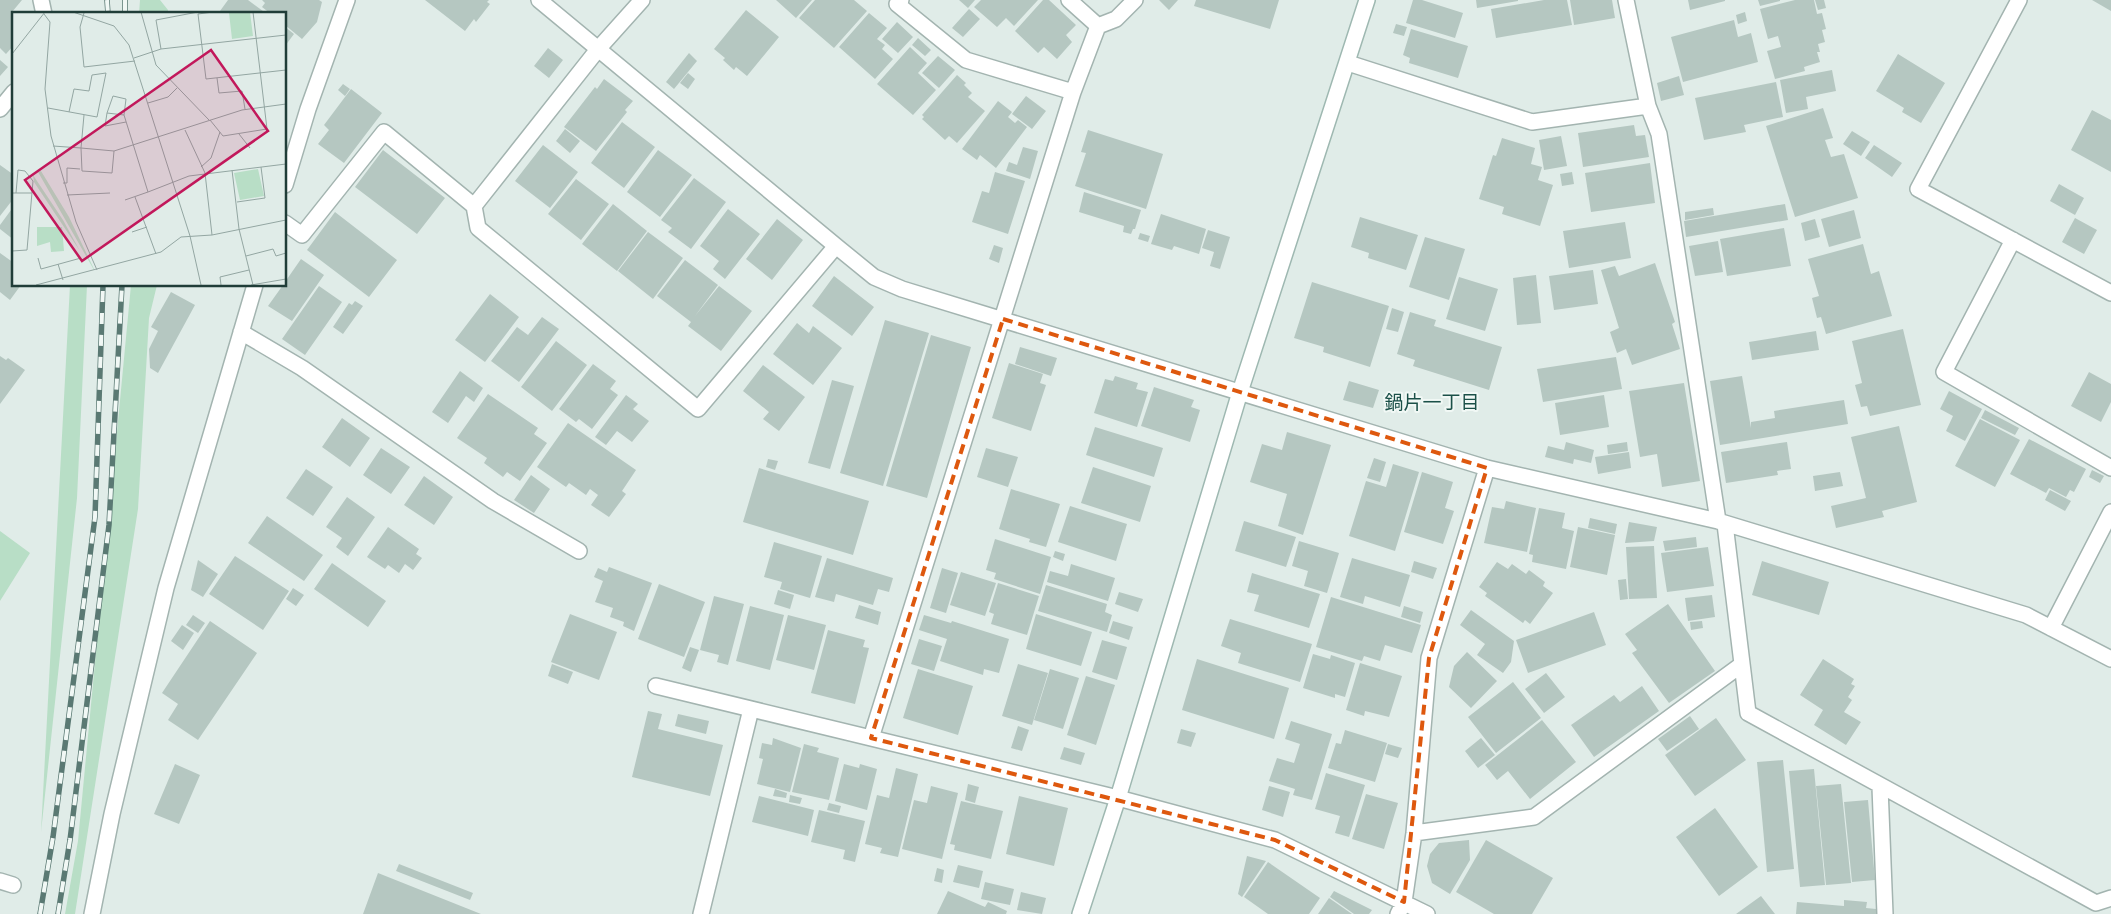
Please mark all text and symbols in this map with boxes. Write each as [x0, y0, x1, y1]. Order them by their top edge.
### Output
inset map [12, 12, 286, 286]
district label: 鍋片一丁目 [1384, 390, 1480, 417]

